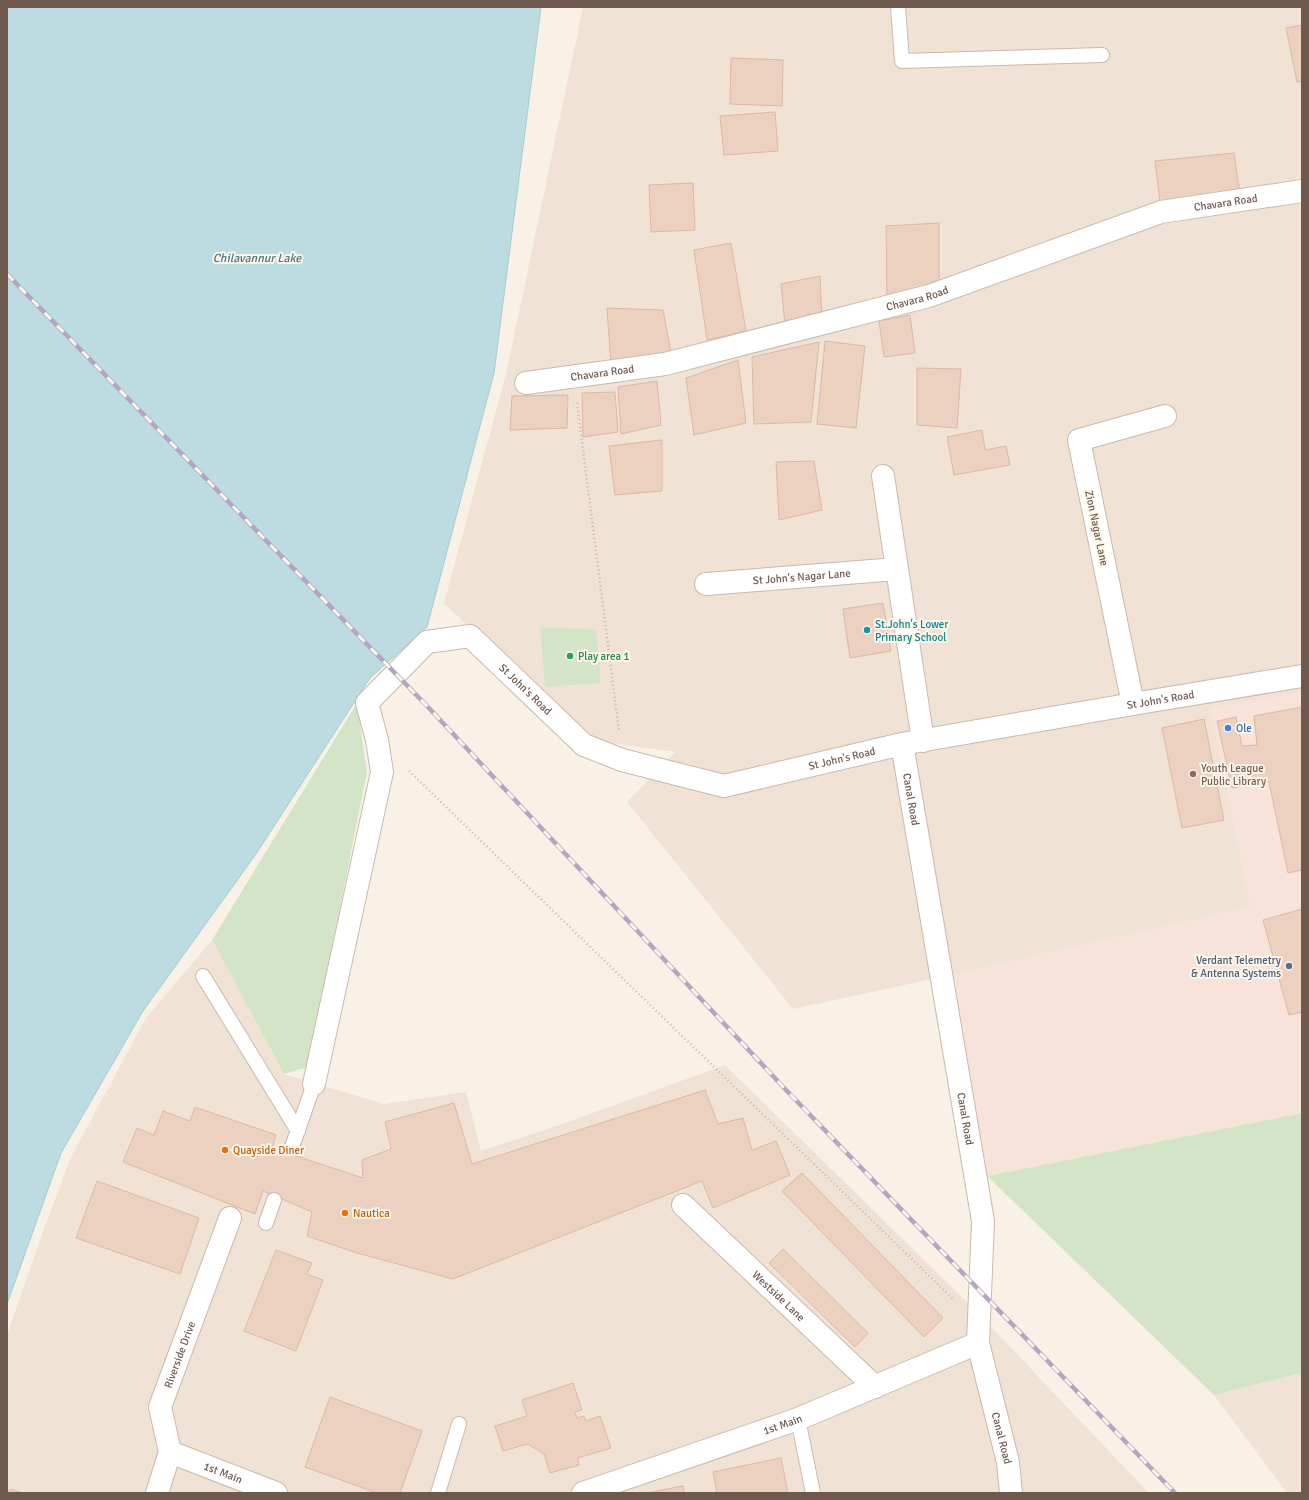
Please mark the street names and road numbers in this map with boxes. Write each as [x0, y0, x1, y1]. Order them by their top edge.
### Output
street label: Chavara Road [1193, 192, 1259, 214]
street label: Chavara Road [885, 283, 951, 314]
street label: Chavara Road [570, 362, 635, 384]
street label: Zion Nagar Lane [1082, 489, 1111, 567]
street label: St John's Nagar Lane [752, 567, 851, 587]
street label: St John's Road [496, 661, 555, 718]
street label: St John's Road [1126, 688, 1195, 712]
street label: St John's Road [807, 744, 877, 773]
street label: Canal Road [900, 772, 922, 827]
street label: Canal Road [954, 1092, 976, 1146]
street label: Westside Lane [749, 1268, 807, 1324]
street label: Riverside Drive [162, 1320, 198, 1390]
street label: Canal Road [989, 1411, 1014, 1466]
street label: 1st Main [761, 1412, 804, 1438]
street label: 1st Main [202, 1460, 244, 1486]

